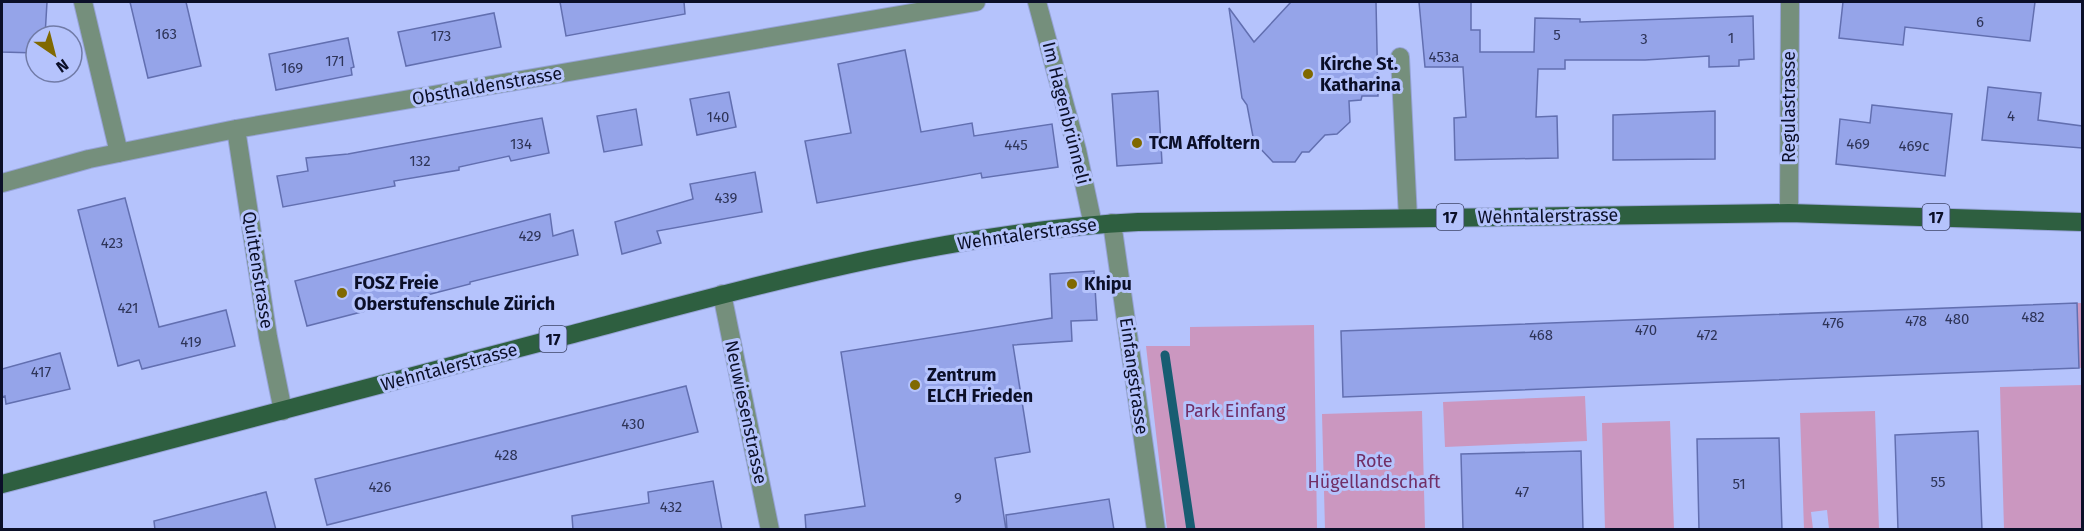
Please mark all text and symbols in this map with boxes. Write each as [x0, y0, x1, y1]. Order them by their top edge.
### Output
house number: 6 [1976, 13, 1984, 31]
north arrow [24, 24, 84, 84]
house number: 163 [155, 25, 177, 43]
house number: 5 [1553, 26, 1561, 44]
house number: 173 [431, 27, 451, 45]
house number: 1 [1728, 29, 1734, 47]
house number: 3 [1640, 30, 1648, 48]
street label: Im Hagenbrünneli [1038, 39, 1094, 187]
house number: 453a [1429, 48, 1459, 66]
street label: Regulastrasse [1778, 51, 1800, 163]
house number: 171 [325, 52, 345, 70]
place label: Kirche St. Katharina [1320, 53, 1401, 96]
text: N [53, 55, 72, 77]
house number: 169 [281, 59, 303, 77]
street label: Obsthaldenstrasse [410, 62, 564, 110]
marker: Kirche St. Katharina [1301, 67, 1315, 81]
house number: 4 [2007, 107, 2015, 125]
house number: 140 [707, 108, 729, 126]
place label: TCM Affoltern [1149, 132, 1260, 154]
house number: 134 [510, 135, 532, 153]
house number: 469 [1846, 135, 1870, 153]
house number: 445 [1004, 136, 1028, 154]
marker: TCM Affoltern [1130, 136, 1144, 150]
house number: 469c [1899, 137, 1929, 155]
house number: 132 [409, 152, 431, 170]
house number: 439 [715, 189, 738, 207]
road number: 17 [1436, 204, 1464, 230]
street label: Wehntalerstrasse [1478, 204, 1618, 228]
road number: 17 [1922, 204, 1950, 230]
street label: Quittenstrasse [238, 210, 278, 330]
street label: Wehntalerstrasse [956, 213, 1098, 255]
house number: 429 [519, 227, 542, 245]
house number: 423 [101, 234, 123, 252]
place label: FOSZ Freie Oberstufenschule Zürich [354, 272, 555, 315]
place label: Khipu [1084, 273, 1132, 295]
marker: Khipu [1065, 277, 1079, 291]
marker: FOSZ Freie Oberstufenschule Zürich [335, 286, 349, 300]
house number: 421 [117, 299, 139, 317]
house number: 482 [2021, 308, 2045, 326]
house number: 480 [1945, 310, 1969, 328]
house number: 478 [1905, 312, 1927, 330]
house number: 476 [1822, 314, 1844, 332]
street label: Einfangstrasse [1115, 316, 1153, 436]
house number: 470 [1635, 321, 1657, 339]
road number: 17 [540, 326, 566, 352]
house number: 468 [1529, 326, 1553, 344]
house number: 472 [1696, 326, 1718, 344]
house number: 419 [180, 333, 202, 351]
street label: Wehntalerstrasse [378, 338, 520, 396]
street label: Neuwiesenstrasse [720, 338, 772, 486]
house number: 417 [31, 363, 51, 381]
place label: Zentrum ELCH Frieden [927, 364, 1033, 407]
marker: Zentrum ELCH Frieden [908, 378, 922, 392]
park label: Park Einfang [1185, 400, 1286, 422]
house number: 430 [621, 415, 645, 433]
house number: 428 [494, 446, 518, 464]
park label: Rote Hügellandschaft [1307, 450, 1441, 493]
house number: 55 [1931, 473, 1945, 491]
house number: 51 [1732, 475, 1746, 493]
house number: 426 [368, 478, 392, 496]
house number: 47 [1515, 483, 1529, 501]
house number: 9 [954, 489, 962, 507]
house number: 432 [660, 498, 682, 516]

